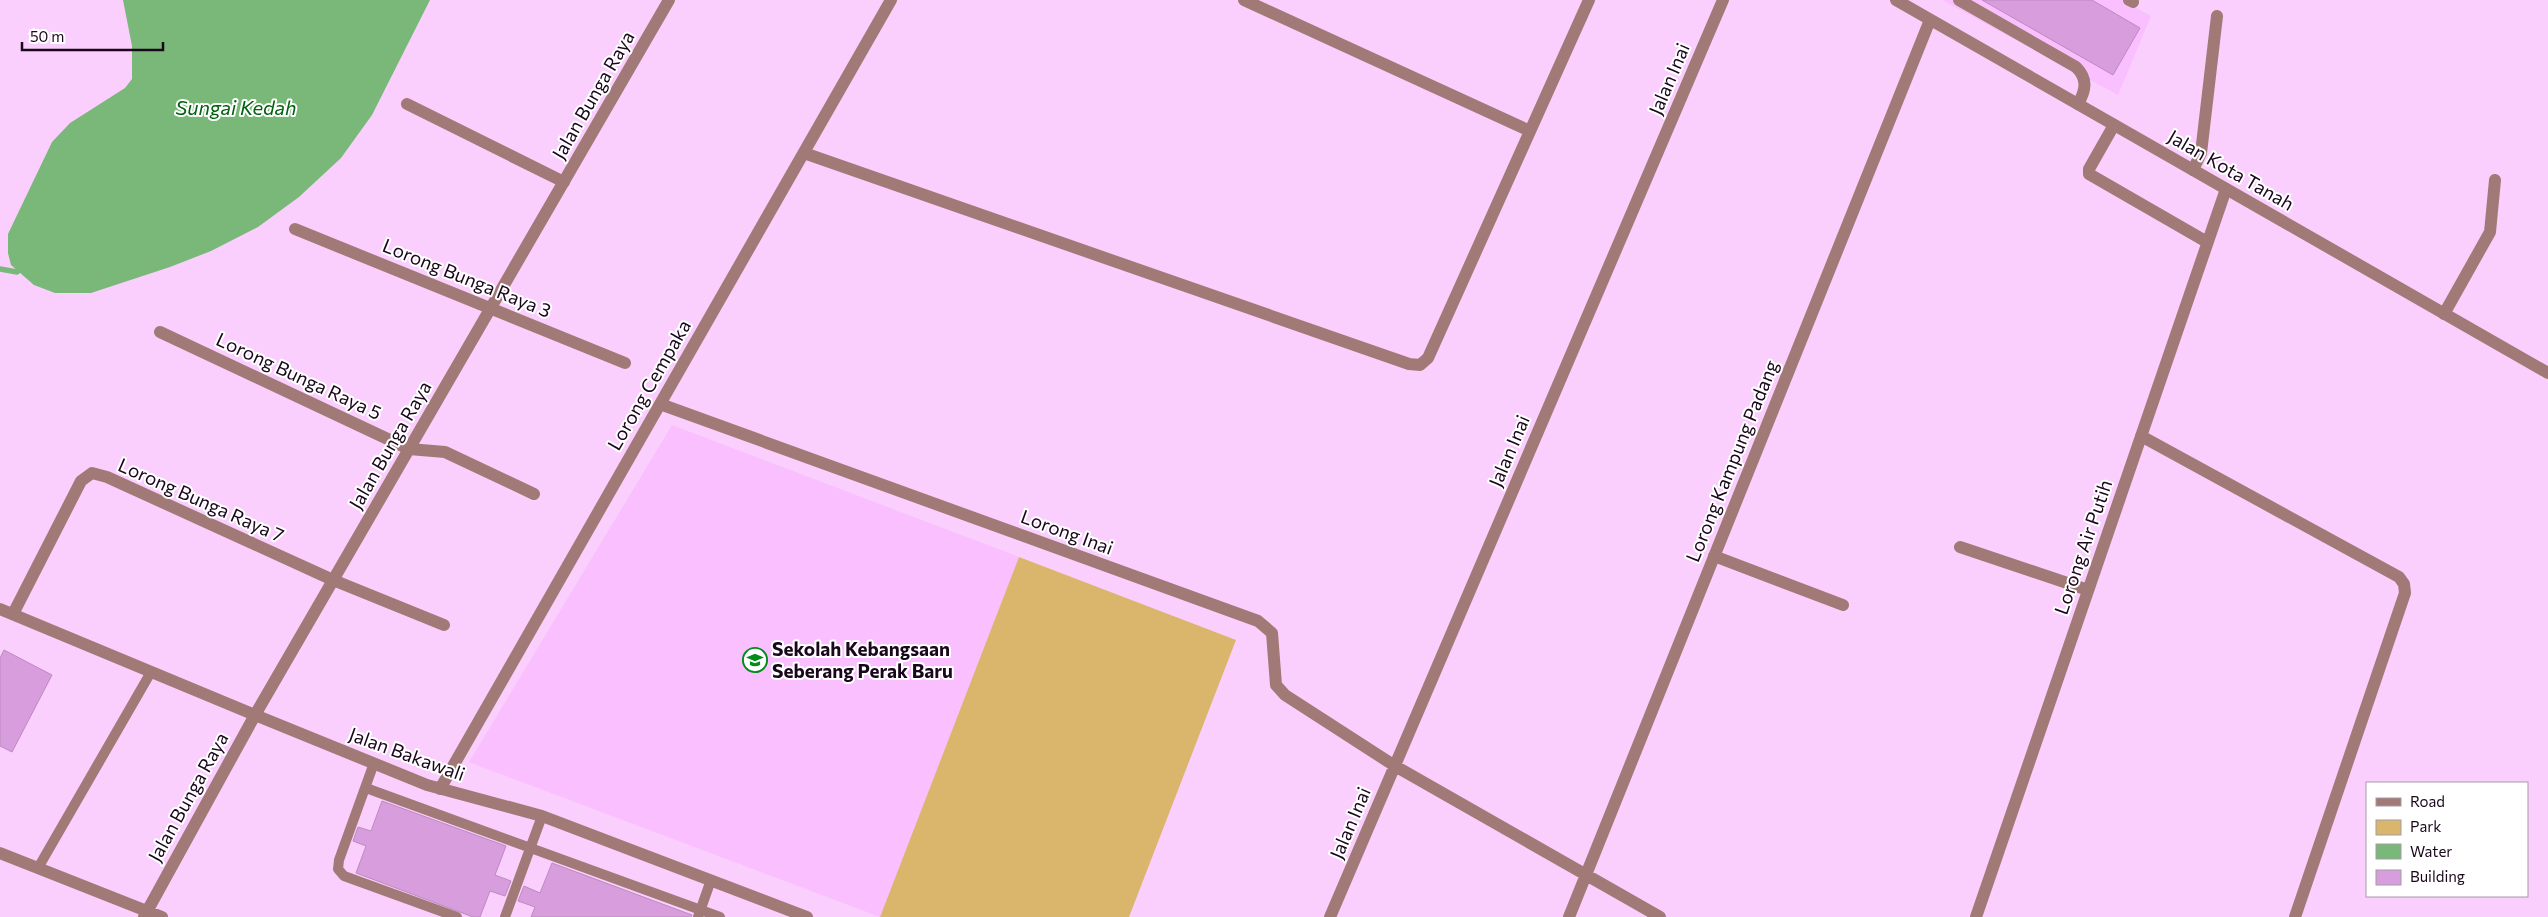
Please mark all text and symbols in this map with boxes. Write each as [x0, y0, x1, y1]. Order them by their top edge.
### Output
scale bar [22, 20, 164, 52]
text: 50 m [30, 27, 64, 45]
street label: Jalan Bunga Raya [547, 27, 639, 163]
street label: Jalan Inai [1643, 39, 1694, 118]
water label: Sungai Kedah [176, 95, 296, 119]
street label: Jalan Kota Tanah [2164, 124, 2298, 215]
street label: Lorong Bunga Raya 3 [380, 233, 555, 322]
street label: Lorong Cempaka [602, 315, 695, 454]
street label: Lorong Bunga Raya 5 [213, 327, 386, 424]
street label: Lorong Kampung Padang [1680, 357, 1783, 565]
street label: Jalan Bunga Raya [344, 377, 436, 513]
street label: Jalan Inai [1483, 411, 1534, 490]
street label: Lorong Bunga Raya 7 [115, 453, 288, 546]
street label: Lorong Air Putih [2049, 476, 2116, 617]
street label: Lorong Inai [1018, 504, 1117, 559]
place label: Sekolah Kebangsaan Seberang Perak Baru [772, 637, 953, 682]
school or university icon: Sekolah Kebangsaan Seberang Perak Baru [742, 647, 768, 673]
street label: Jalan Bakawali [346, 722, 468, 785]
street label: Jalan Bunga Raya [143, 728, 233, 865]
legend [2366, 782, 2528, 897]
street label: Jalan Inai [1324, 783, 1375, 862]
text: Road [2410, 792, 2445, 810]
text: Park [2410, 817, 2441, 835]
text: Water [2410, 842, 2452, 860]
text: Building [2410, 867, 2465, 885]

